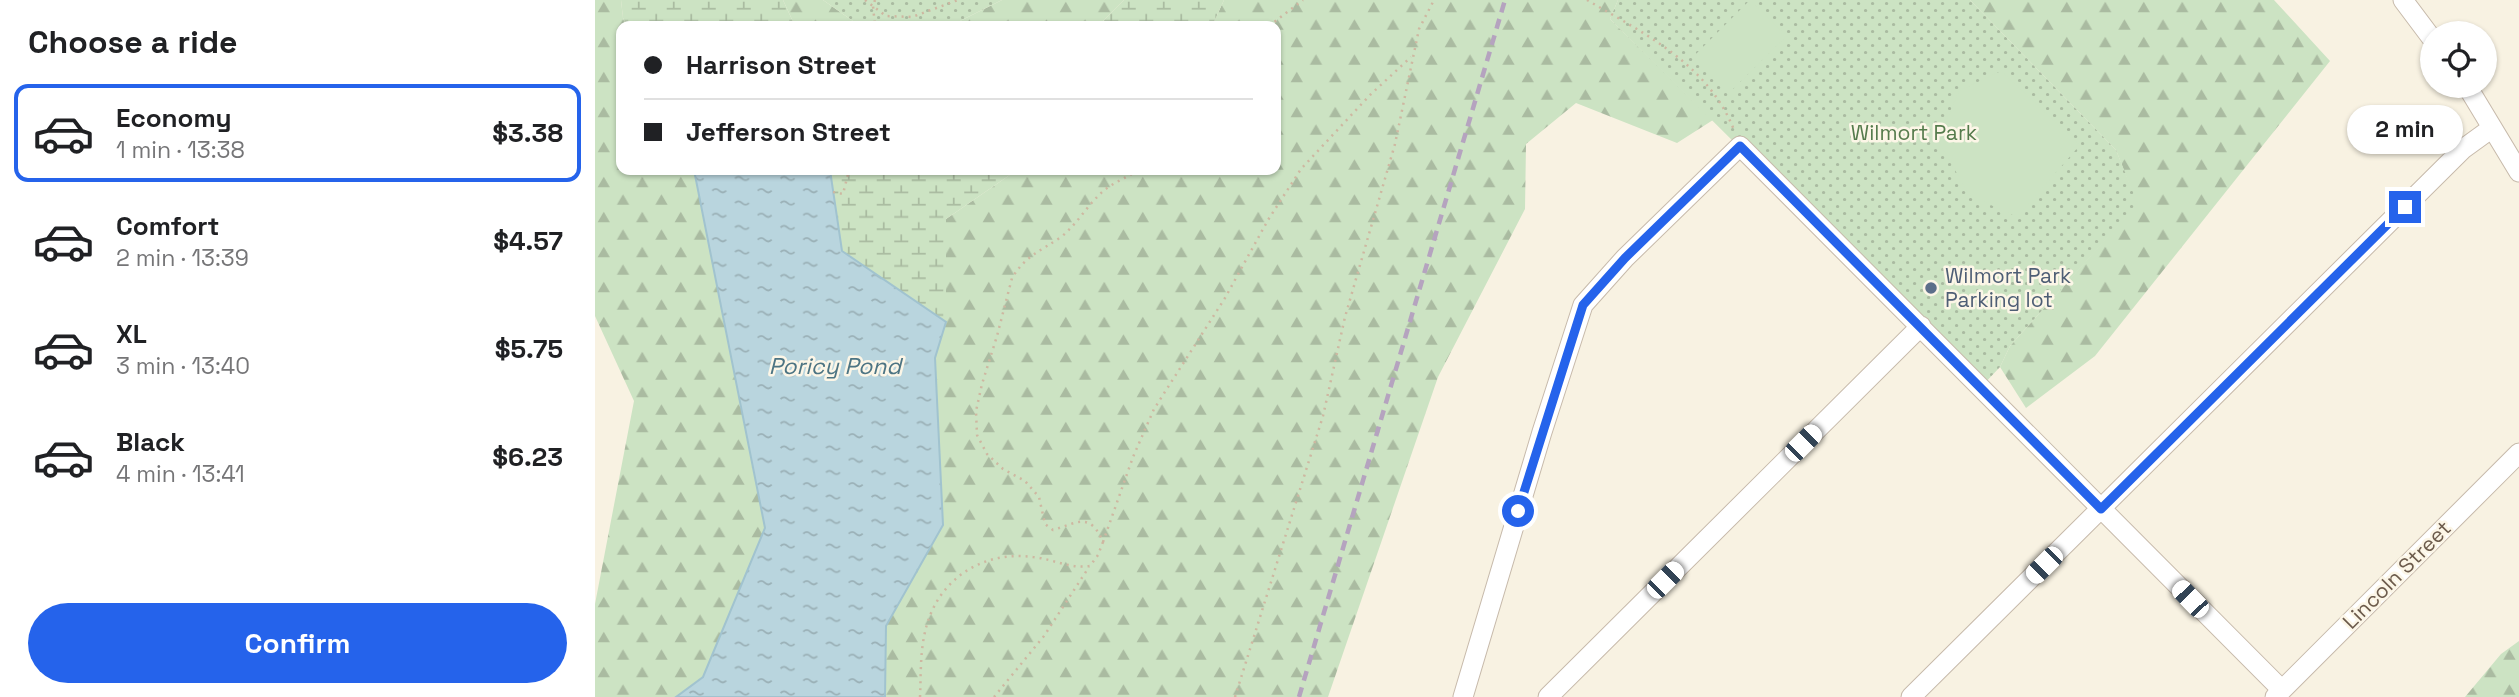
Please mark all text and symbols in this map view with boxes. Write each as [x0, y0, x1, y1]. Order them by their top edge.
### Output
map controls [2420, 21, 2497, 98]
button: locate [2420, 21, 2497, 98]
text: Choose a ride [28, 22, 238, 62]
text: Harrison Street [686, 48, 877, 82]
text: Economy [116, 101, 232, 135]
icon: car [32, 102, 95, 165]
callout: 2 min [2347, 106, 2463, 154]
text: 2 min [2375, 114, 2435, 144]
text: Jefferson Street [686, 115, 891, 149]
text: $3.38 [492, 116, 563, 150]
park label: Wilmort Park [1851, 119, 1977, 146]
text: 1 min · 13:38 [116, 135, 245, 165]
route end [2389, 191, 2421, 223]
text: Comfort [116, 209, 219, 243]
icon: car [32, 210, 95, 273]
text: $4.57 [493, 224, 563, 258]
text: 2 min · 13:39 [116, 243, 249, 273]
place label: Wilmort Park Parking lot [1945, 262, 2071, 313]
marker: Wilmort Park Parking lot [1923, 280, 1939, 296]
text: XL [116, 317, 147, 351]
icon: car [32, 318, 95, 381]
text: $5.75 [495, 332, 563, 366]
text: 3 min · 13:40 [116, 351, 250, 381]
water label: Poricy Pond [769, 351, 903, 381]
car [1781, 421, 1826, 465]
text: Black [116, 425, 185, 459]
icon: car [32, 426, 95, 489]
text: $6.23 [492, 440, 563, 474]
text: 4 min · 13:41 [116, 459, 245, 489]
route start [1502, 495, 1534, 527]
street label: Lincoln Street [2337, 515, 2457, 635]
car [2022, 543, 2067, 587]
car [1643, 558, 1688, 602]
car [2168, 577, 2213, 621]
button: Confirm [28, 603, 567, 683]

